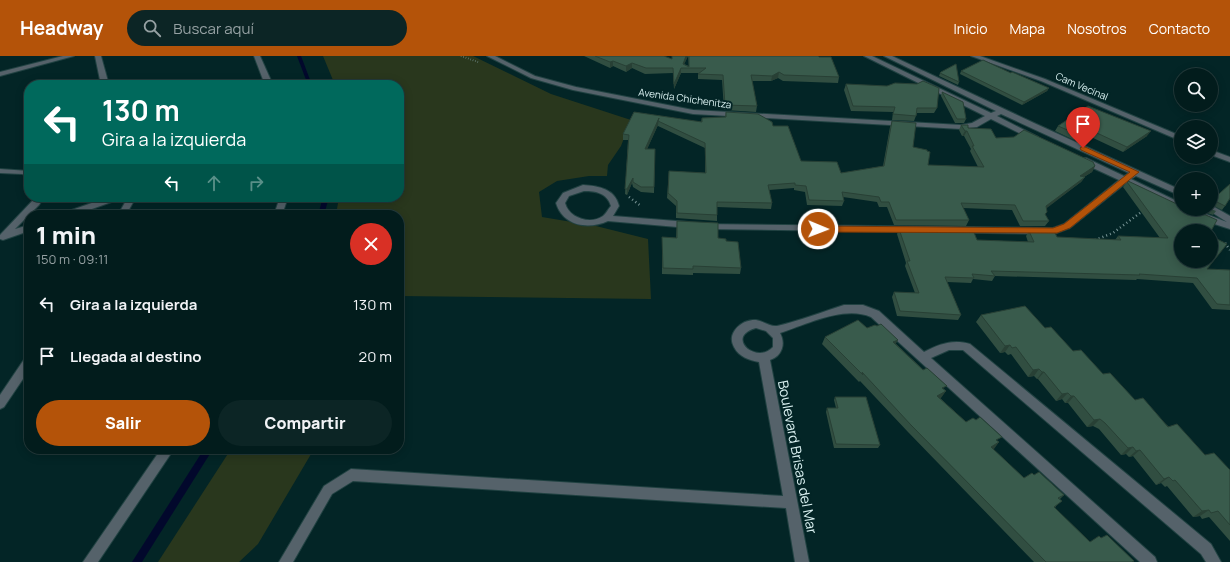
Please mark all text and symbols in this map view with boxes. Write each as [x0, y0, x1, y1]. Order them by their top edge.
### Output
search box [127, 10, 407, 46]
text: Headway [20, 15, 103, 41]
icon: search [141, 17, 163, 39]
text: Buscar aquí [173, 18, 254, 39]
text: Inicio [954, 19, 988, 38]
text: Mapa [1010, 19, 1045, 38]
text: Nosotros [1067, 19, 1127, 38]
text: Contacto [1149, 19, 1210, 38]
map controls [1174, 68, 1218, 268]
button: search [1174, 68, 1218, 112]
street label: Cam Vecinal [1053, 69, 1111, 103]
street label: Avenida Chichenitza [638, 85, 732, 111]
text: 130 m [102, 91, 180, 129]
icon: left [36, 96, 88, 148]
pin [1066, 107, 1100, 148]
icon: arrive [1072, 113, 1094, 135]
button: layers [1174, 120, 1218, 164]
text: Gira a la izquierda [102, 127, 246, 151]
icon: left [161, 172, 183, 194]
icon: ahead [203, 172, 225, 194]
icon: right [245, 172, 267, 194]
button: + [1174, 172, 1218, 216]
position arrow [797, 208, 839, 250]
text: 1 min [36, 218, 96, 251]
button: close [350, 223, 392, 265]
button: − [1174, 224, 1218, 268]
text: 150 m · 09:11 [36, 250, 108, 268]
icon: left [36, 293, 58, 315]
text: Gira a la izquierda [70, 294, 197, 315]
text: 130 m [353, 294, 392, 315]
icon: arrive [36, 345, 58, 367]
text: Llegada al destino [70, 346, 202, 367]
text: 20 m [359, 346, 392, 367]
street label: Boulevard Brisas del Mar [774, 379, 822, 535]
button: Salir [36, 400, 210, 446]
button: Compartir [218, 400, 392, 446]

